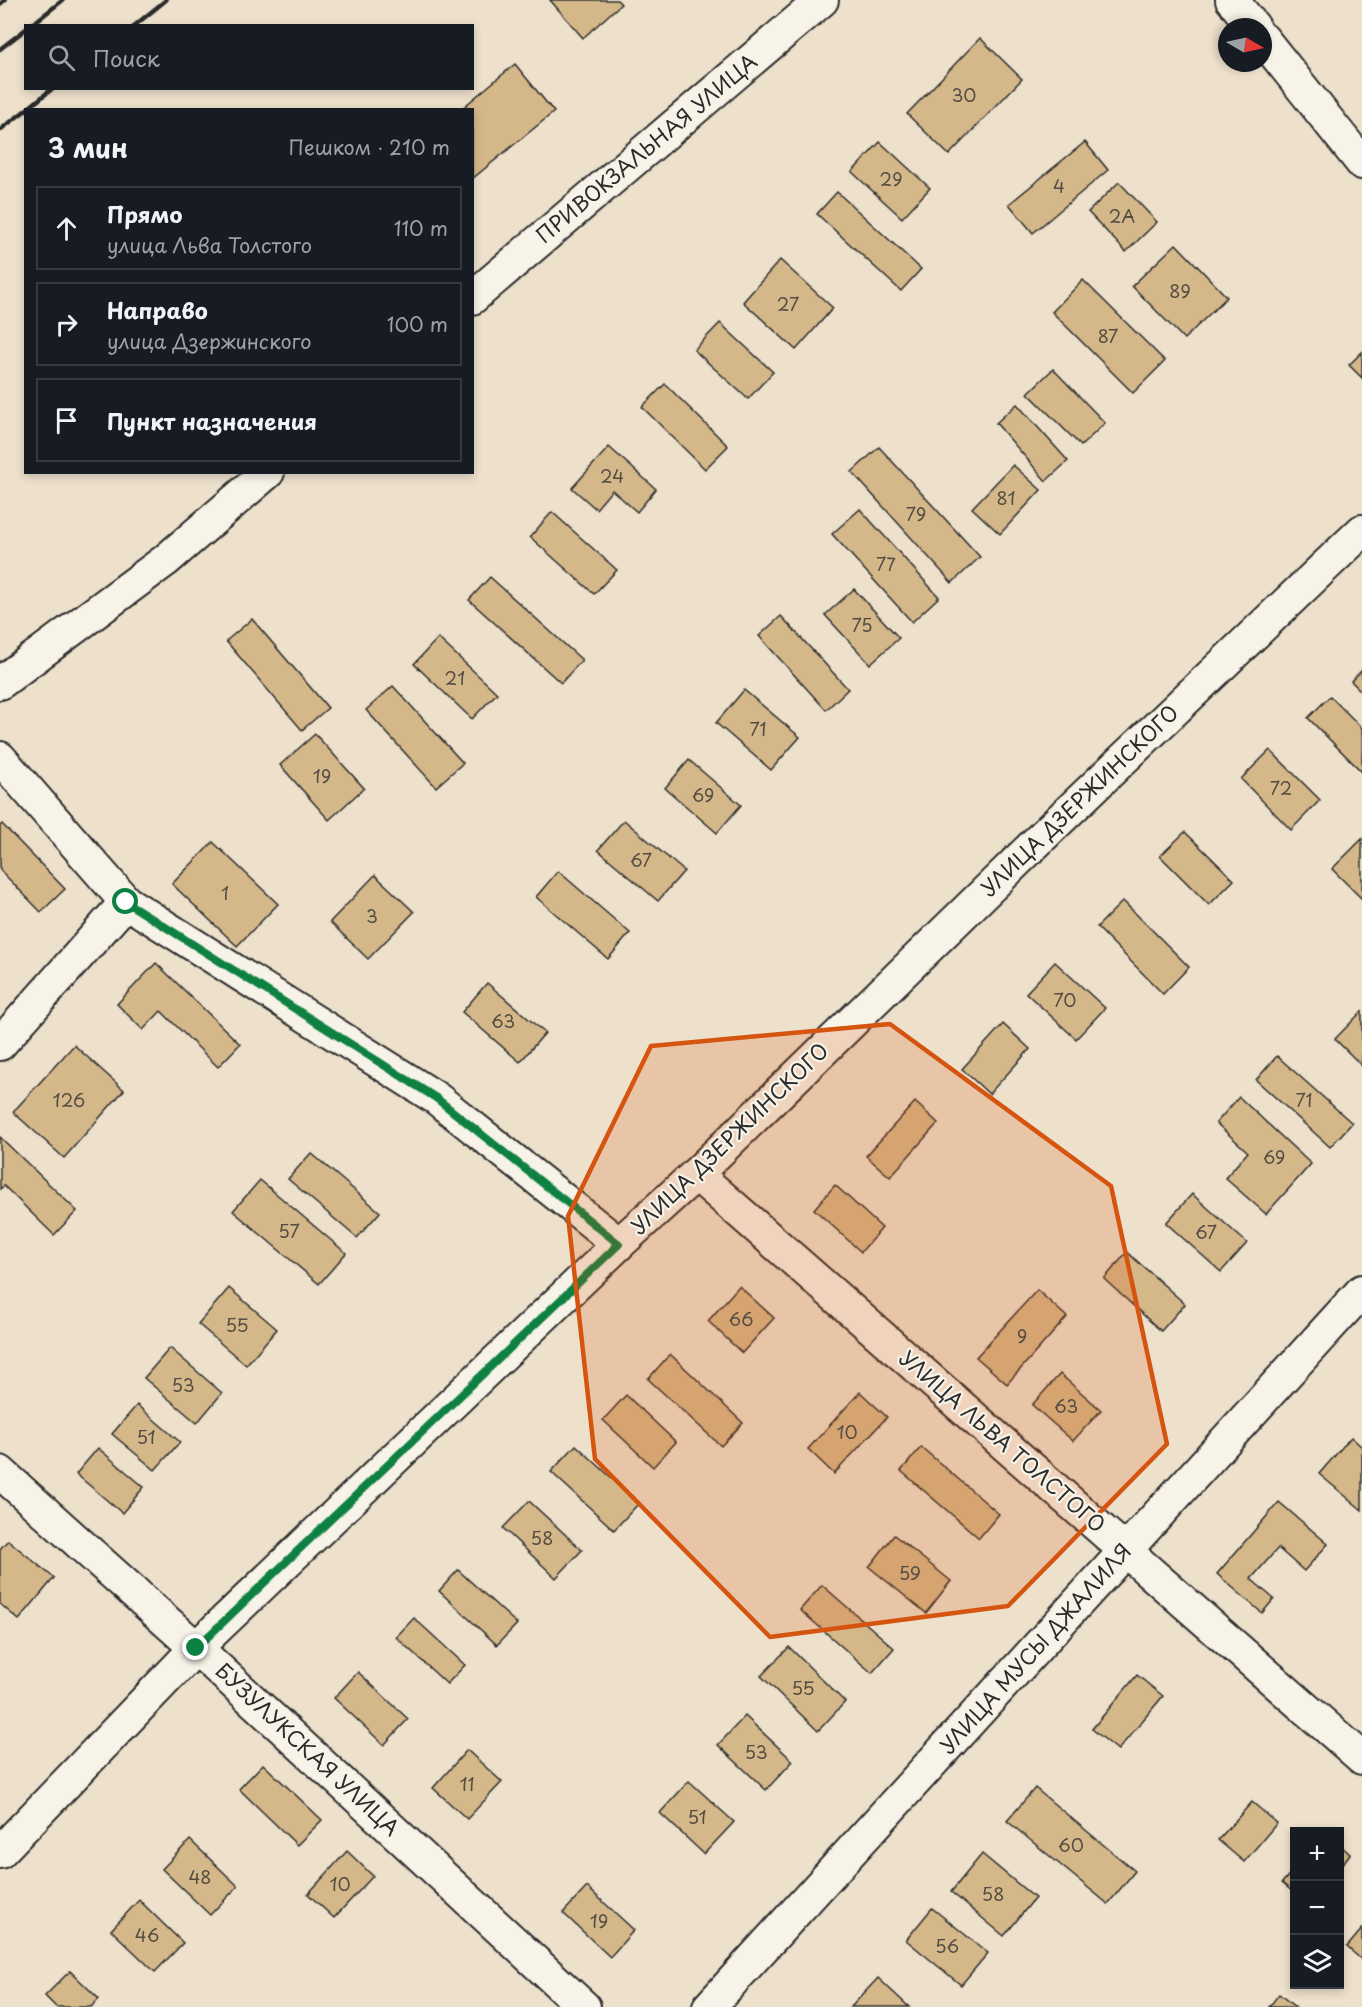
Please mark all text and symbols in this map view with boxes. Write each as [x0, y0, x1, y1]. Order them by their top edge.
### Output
north arrow [1218, 18, 1272, 72]
search box [24, 24, 474, 90]
icon: search [45, 41, 78, 74]
text: Поиск [93, 41, 160, 74]
street label: ПРИВОКЗАЛЬНАЯ УЛИЦА [528, 45, 763, 250]
house number: 30 [951, 81, 977, 108]
text: 3 мин [48, 128, 128, 167]
text: Пешком · 210 m [289, 132, 450, 162]
house number: 29 [880, 165, 902, 192]
house number: 4 [1053, 172, 1065, 199]
text: Прямо [107, 197, 182, 230]
house number: 2А [1109, 202, 1135, 229]
icon: ahead [50, 212, 83, 245]
text: 110 m [394, 213, 448, 243]
text: улица Льва Толстого [107, 230, 312, 260]
house number: 89 [1169, 277, 1191, 304]
house number: 27 [777, 290, 799, 317]
text: Направо [107, 293, 208, 326]
icon: right [50, 308, 83, 341]
text: 100 m [387, 309, 448, 339]
house number: 87 [1098, 322, 1118, 349]
text: улица Дзержинского [107, 326, 312, 356]
icon: arrive [50, 404, 83, 437]
text: Пункт назначения [107, 404, 317, 437]
house number: 24 [600, 462, 624, 489]
house number: 81 [996, 484, 1016, 511]
house number: 79 [906, 500, 926, 527]
house number: 77 [876, 550, 896, 577]
house number: 75 [852, 611, 873, 638]
house number: 21 [445, 664, 465, 691]
street label: УЛИЦА ДЗЕРЖИНСКОГО [972, 696, 1185, 903]
house number: 71 [750, 715, 766, 742]
house number: 19 [313, 762, 331, 789]
house number: 72 [1270, 774, 1292, 801]
house number: 69 [692, 781, 714, 808]
house number: 67 [630, 846, 652, 873]
house number: 1 [221, 879, 229, 906]
route start [112, 888, 138, 914]
house number: 3 [366, 902, 378, 929]
house number: 70 [1054, 986, 1076, 1013]
house number: 63 [491, 1007, 515, 1034]
street label: УЛИЦА ДЗЕРЖИНСКОГО [622, 1034, 835, 1241]
house number: 126 [53, 1086, 85, 1113]
house number: 71 [1296, 1086, 1312, 1113]
house number: 69 [1263, 1143, 1285, 1170]
house number: 57 [278, 1217, 300, 1244]
house number: 67 [1195, 1218, 1217, 1245]
house number: 66 [729, 1305, 753, 1332]
house number: 55 [225, 1311, 249, 1338]
house number: 9 [1017, 1322, 1027, 1349]
street label: УЛИЦА ЛЬВА ТОЛСТОГО [893, 1342, 1114, 1539]
house number: 53 [171, 1371, 195, 1398]
house number: 63 [1054, 1392, 1078, 1419]
house number: 10 [836, 1418, 858, 1445]
house number: 51 [136, 1423, 156, 1450]
house number: 58 [531, 1524, 553, 1551]
street label: УЛИЦА МУСЫ ДЖАЛИЛЯ [931, 1535, 1138, 1760]
house number: 59 [899, 1559, 921, 1586]
route end [182, 1634, 208, 1660]
street label: БУЗУЛУКСКАЯ УЛИЦА [209, 1655, 408, 1843]
house number: 55 [791, 1674, 815, 1701]
house number: 53 [744, 1738, 768, 1765]
house number: 11 [459, 1770, 475, 1797]
house number: 51 [687, 1803, 707, 1830]
map controls [1290, 1827, 1344, 1989]
button: + [1290, 1827, 1344, 1881]
house number: 60 [1058, 1831, 1084, 1858]
house number: 48 [188, 1863, 212, 1890]
house number: 10 [329, 1870, 351, 1897]
house number: 58 [982, 1880, 1004, 1907]
button: − [1290, 1881, 1344, 1935]
house number: 19 [590, 1907, 608, 1934]
house number: 46 [135, 1921, 159, 1948]
house number: 56 [935, 1932, 959, 1959]
button: layers [1290, 1935, 1344, 1989]

